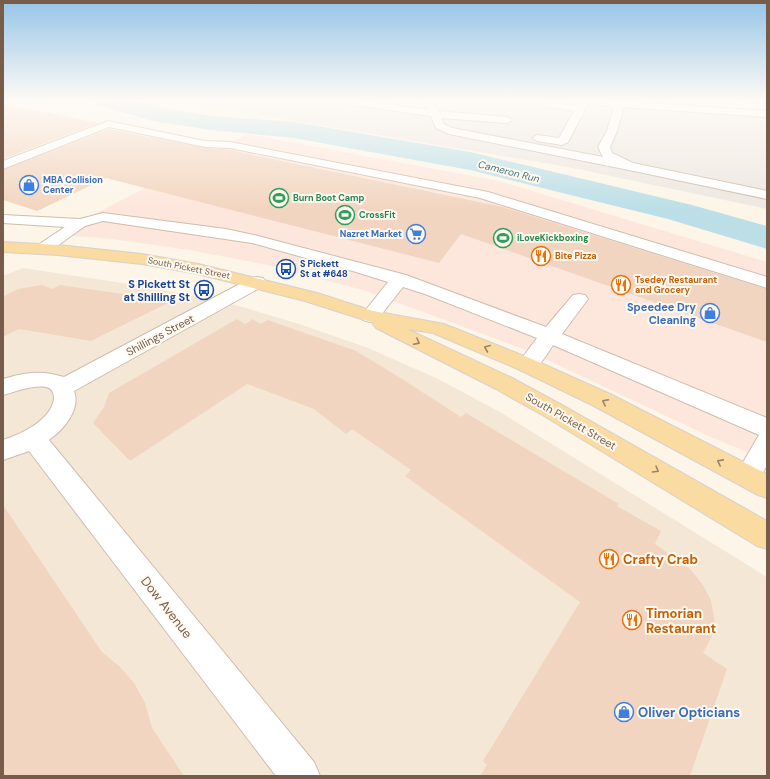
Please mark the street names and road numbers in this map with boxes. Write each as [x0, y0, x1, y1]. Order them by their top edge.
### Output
street label: South Pickett Street [147, 254, 232, 282]
street label: Shillings Street [124, 311, 196, 359]
street label: South Pickett Street [523, 389, 619, 453]
street label: Dow Avenue [137, 573, 196, 642]

